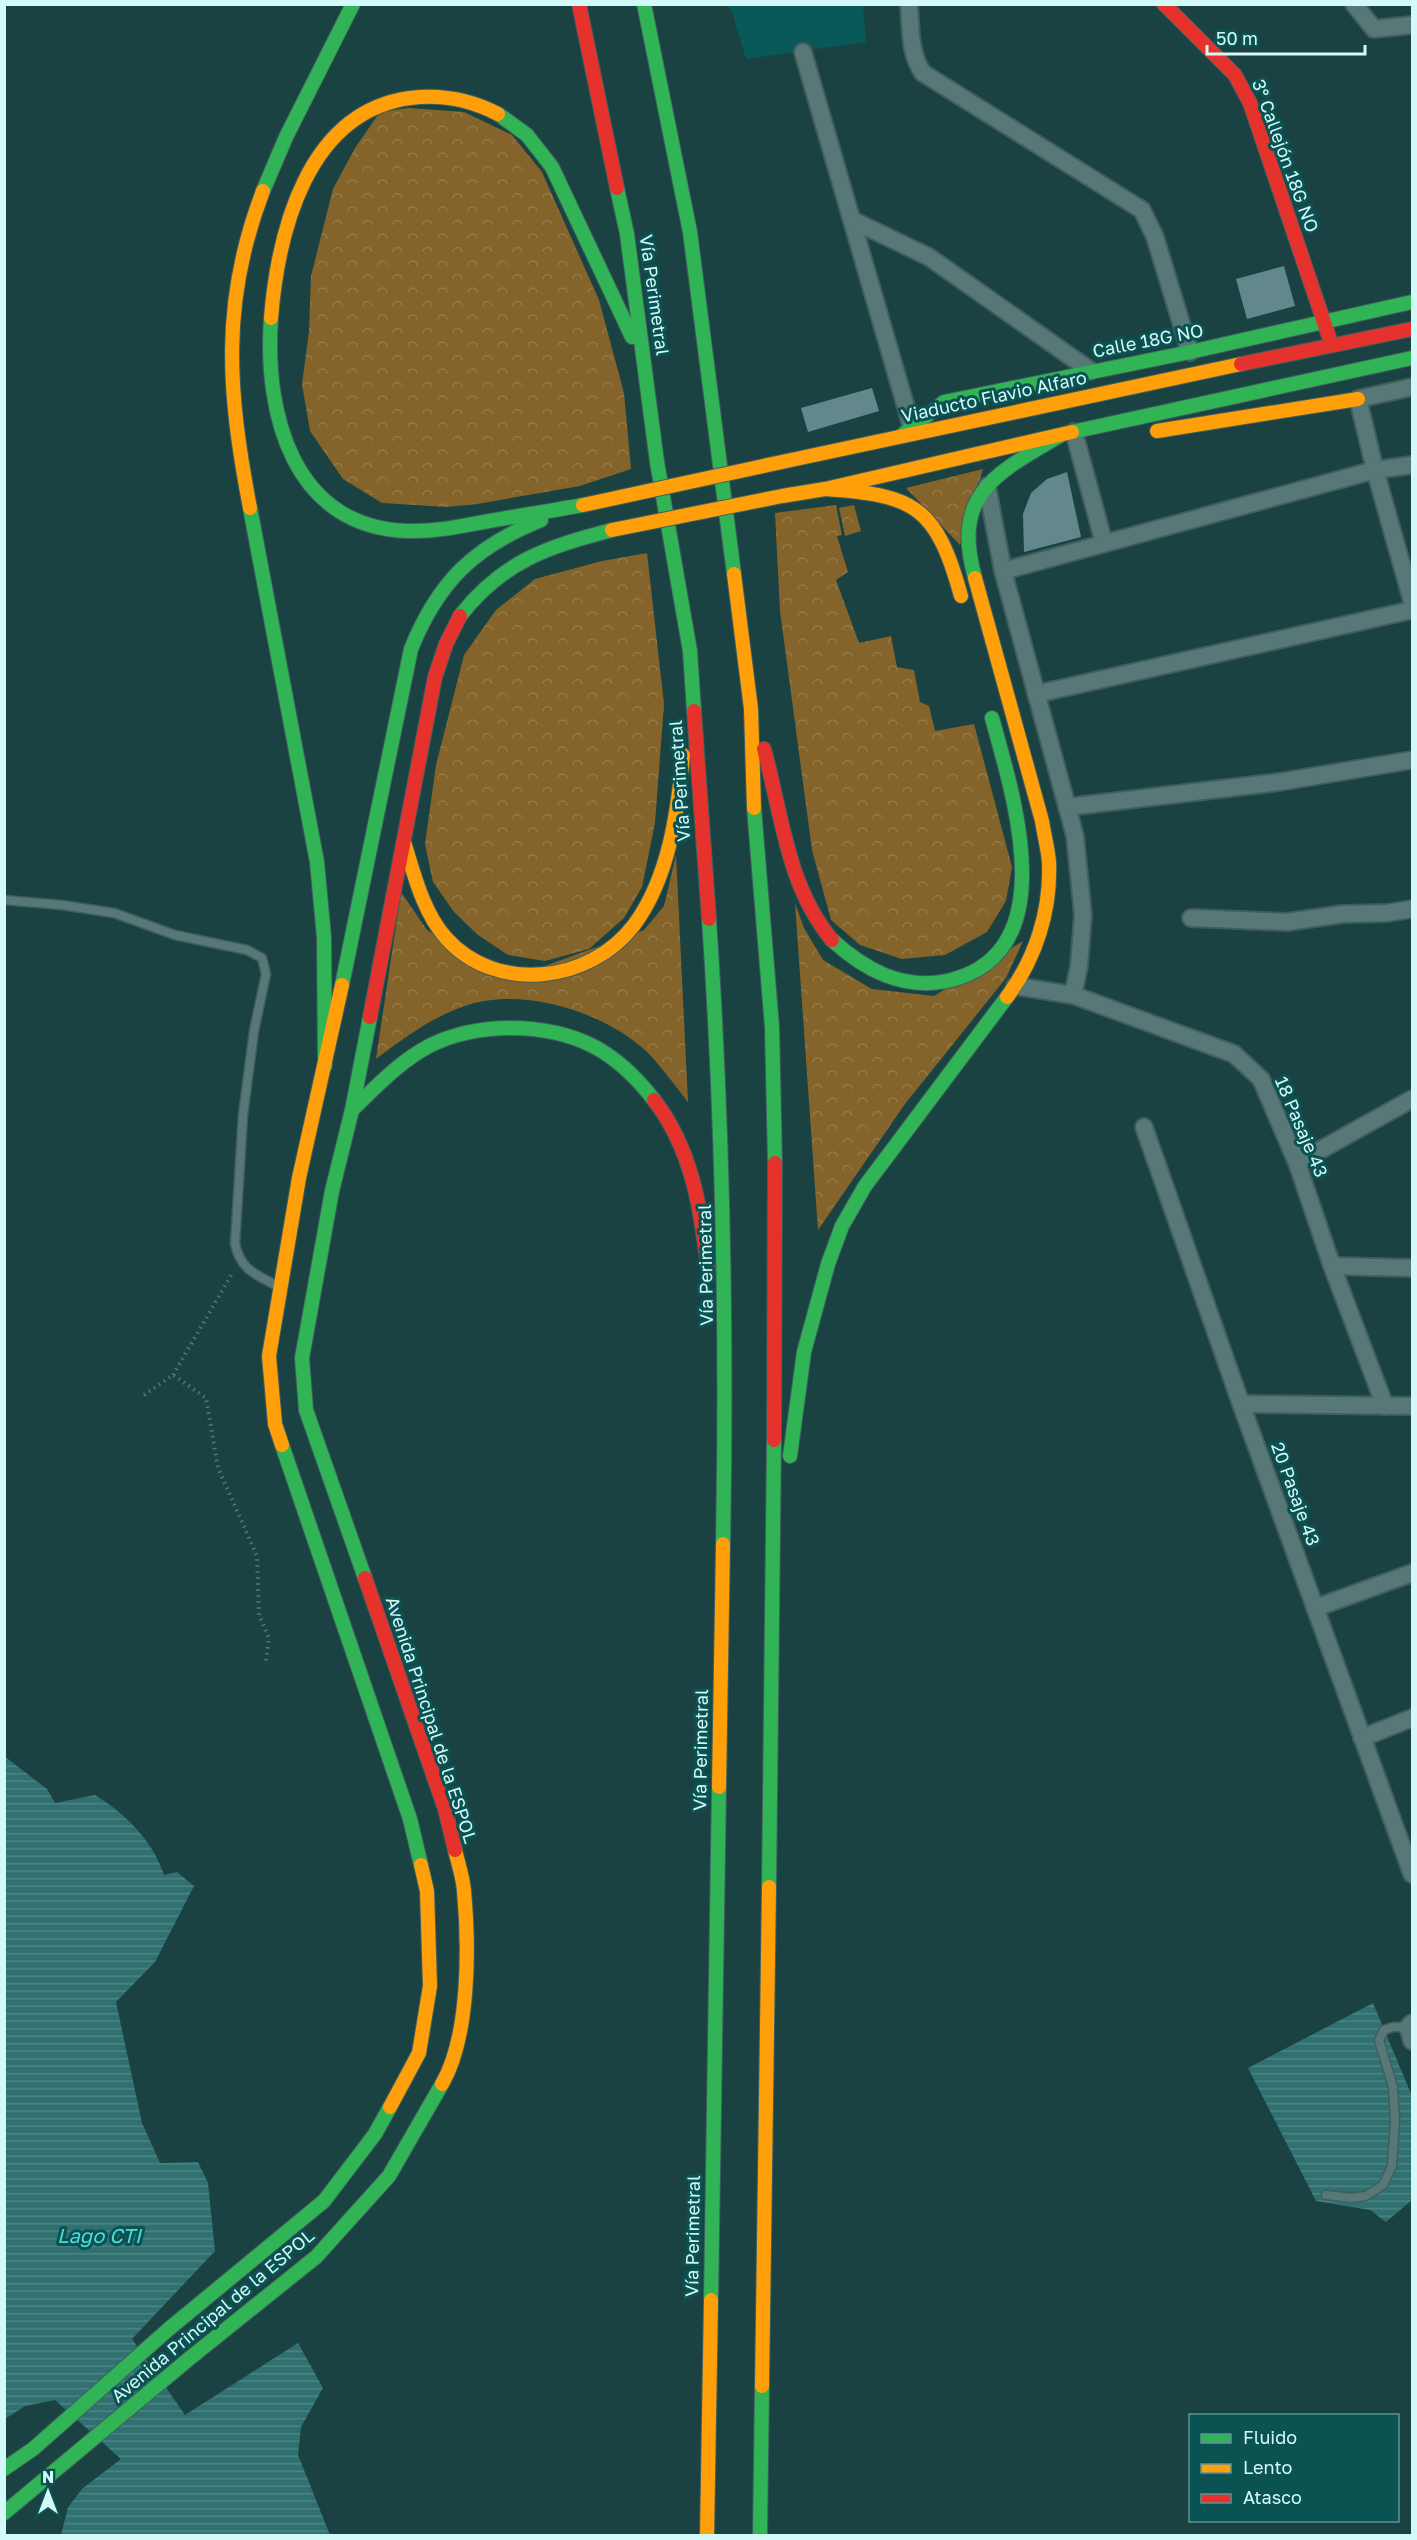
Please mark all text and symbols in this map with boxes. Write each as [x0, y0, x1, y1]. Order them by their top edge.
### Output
scale bar [1207, 18, 1364, 56]
text: 50 m [1216, 27, 1258, 49]
street label: 3° Callejón 18G NO [1248, 76, 1324, 235]
street label: Vía Perimetral [636, 233, 674, 357]
street label: Calle 18G NO [1090, 318, 1205, 362]
street label: Viaducto Flavio Alfaro [899, 366, 1088, 426]
street label: Vía Perimetral [664, 719, 694, 843]
street label: 18 Pasaje 43 [1271, 1073, 1333, 1180]
street label: Vía Perimetral [693, 1204, 717, 1326]
street label: 20 Pasaje 43 [1267, 1439, 1325, 1549]
street label: Avenida Principal de la ESPOL [382, 1594, 482, 1846]
street label: Vía Perimetral [688, 1689, 712, 1811]
street label: Vía Perimetral [680, 2175, 704, 2297]
water label: Lago CTI [57, 2223, 143, 2248]
street label: Avenida Principal de la ESPOL [106, 2224, 318, 2407]
legend [1189, 2414, 1399, 2522]
text: Fluido [1243, 2426, 1297, 2448]
text: Lento [1243, 2456, 1292, 2478]
north arrow [18, 2462, 78, 2522]
text: N [42, 2467, 54, 2487]
text: Atasco [1243, 2486, 1302, 2508]

